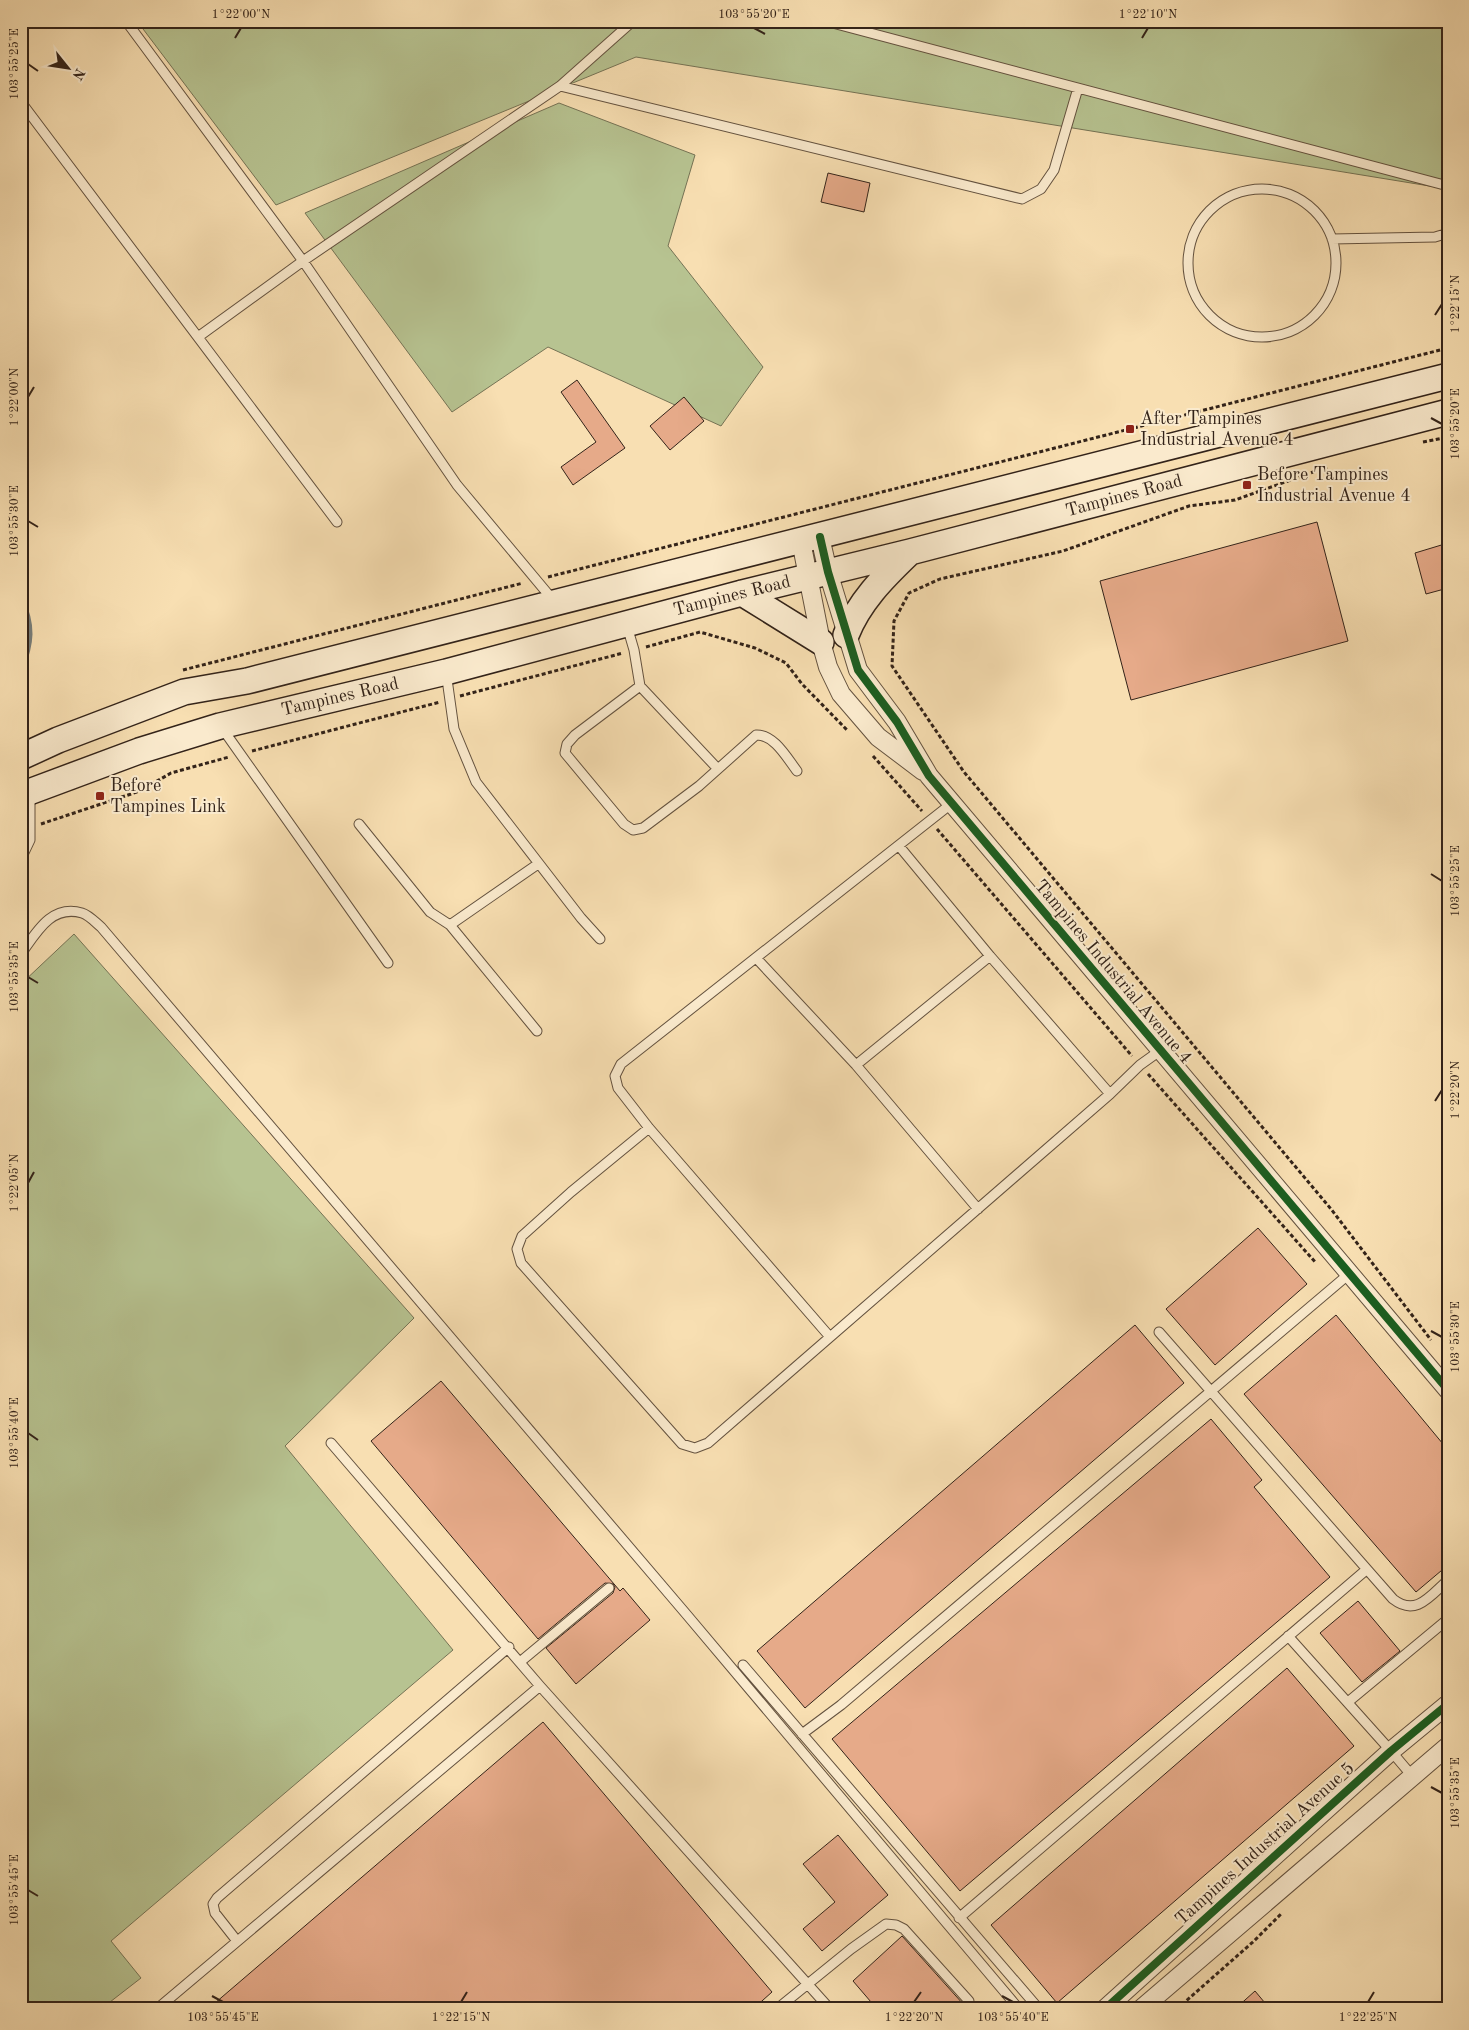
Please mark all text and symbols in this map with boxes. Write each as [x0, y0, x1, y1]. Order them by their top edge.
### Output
text: 103°55'20"E [718, 8, 790, 21]
text: 1°22'00"N [212, 9, 270, 21]
text: 1°22'10"N [1119, 9, 1177, 21]
text: 103°55'25"E [8, 28, 21, 100]
north arrow [42, 42, 92, 92]
text: N [70, 66, 87, 82]
text: 1°22'15"N [1449, 275, 1462, 333]
text: 1°22'00"N [9, 368, 21, 426]
text: 103°55'20"E [1449, 388, 1462, 460]
place label: After Tampines Industrial Avenue 4 [1140, 410, 1294, 449]
marker: After Tampines Industrial Avenue 4 [1124, 423, 1136, 435]
place label: Before Tampines Industrial Avenue 4 [1257, 466, 1411, 505]
street label: Tampines Road [1064, 472, 1184, 520]
marker: Before Tampines Industrial Avenue 4 [1241, 479, 1253, 491]
text: 103°55'30"E [8, 485, 21, 557]
street label: Tampines Road [671, 573, 793, 619]
street label: Tampines Road [279, 675, 401, 719]
place label: Before Tampines Link [110, 777, 226, 816]
marker: Before Tampines Link [94, 790, 106, 802]
text: 103°55'25"E [1449, 845, 1462, 917]
street label: Tampines Industrial Avenue 4 [1031, 877, 1195, 1067]
text: 103°55'35"E [8, 941, 21, 1013]
text: 1°22'20"N [1450, 1061, 1462, 1119]
text: 1°22'05"N [8, 1154, 21, 1212]
text: 103°55'30"E [1449, 1301, 1462, 1373]
text: 103°55'40"E [8, 1397, 21, 1469]
text: 103°55'35"E [1449, 1757, 1462, 1829]
street label: Tampines Industrial Avenue 5 [1172, 1759, 1358, 1929]
text: 103°55'45"E [8, 1854, 21, 1926]
text: 103°55'45"E [187, 2011, 259, 2024]
text: 1°22'15"N [432, 2011, 490, 2024]
text: 103°55'40"E [977, 2011, 1049, 2024]
text: 1°22'25"N [1339, 2011, 1397, 2024]
text: 1°22'20"N [885, 2012, 943, 2024]

